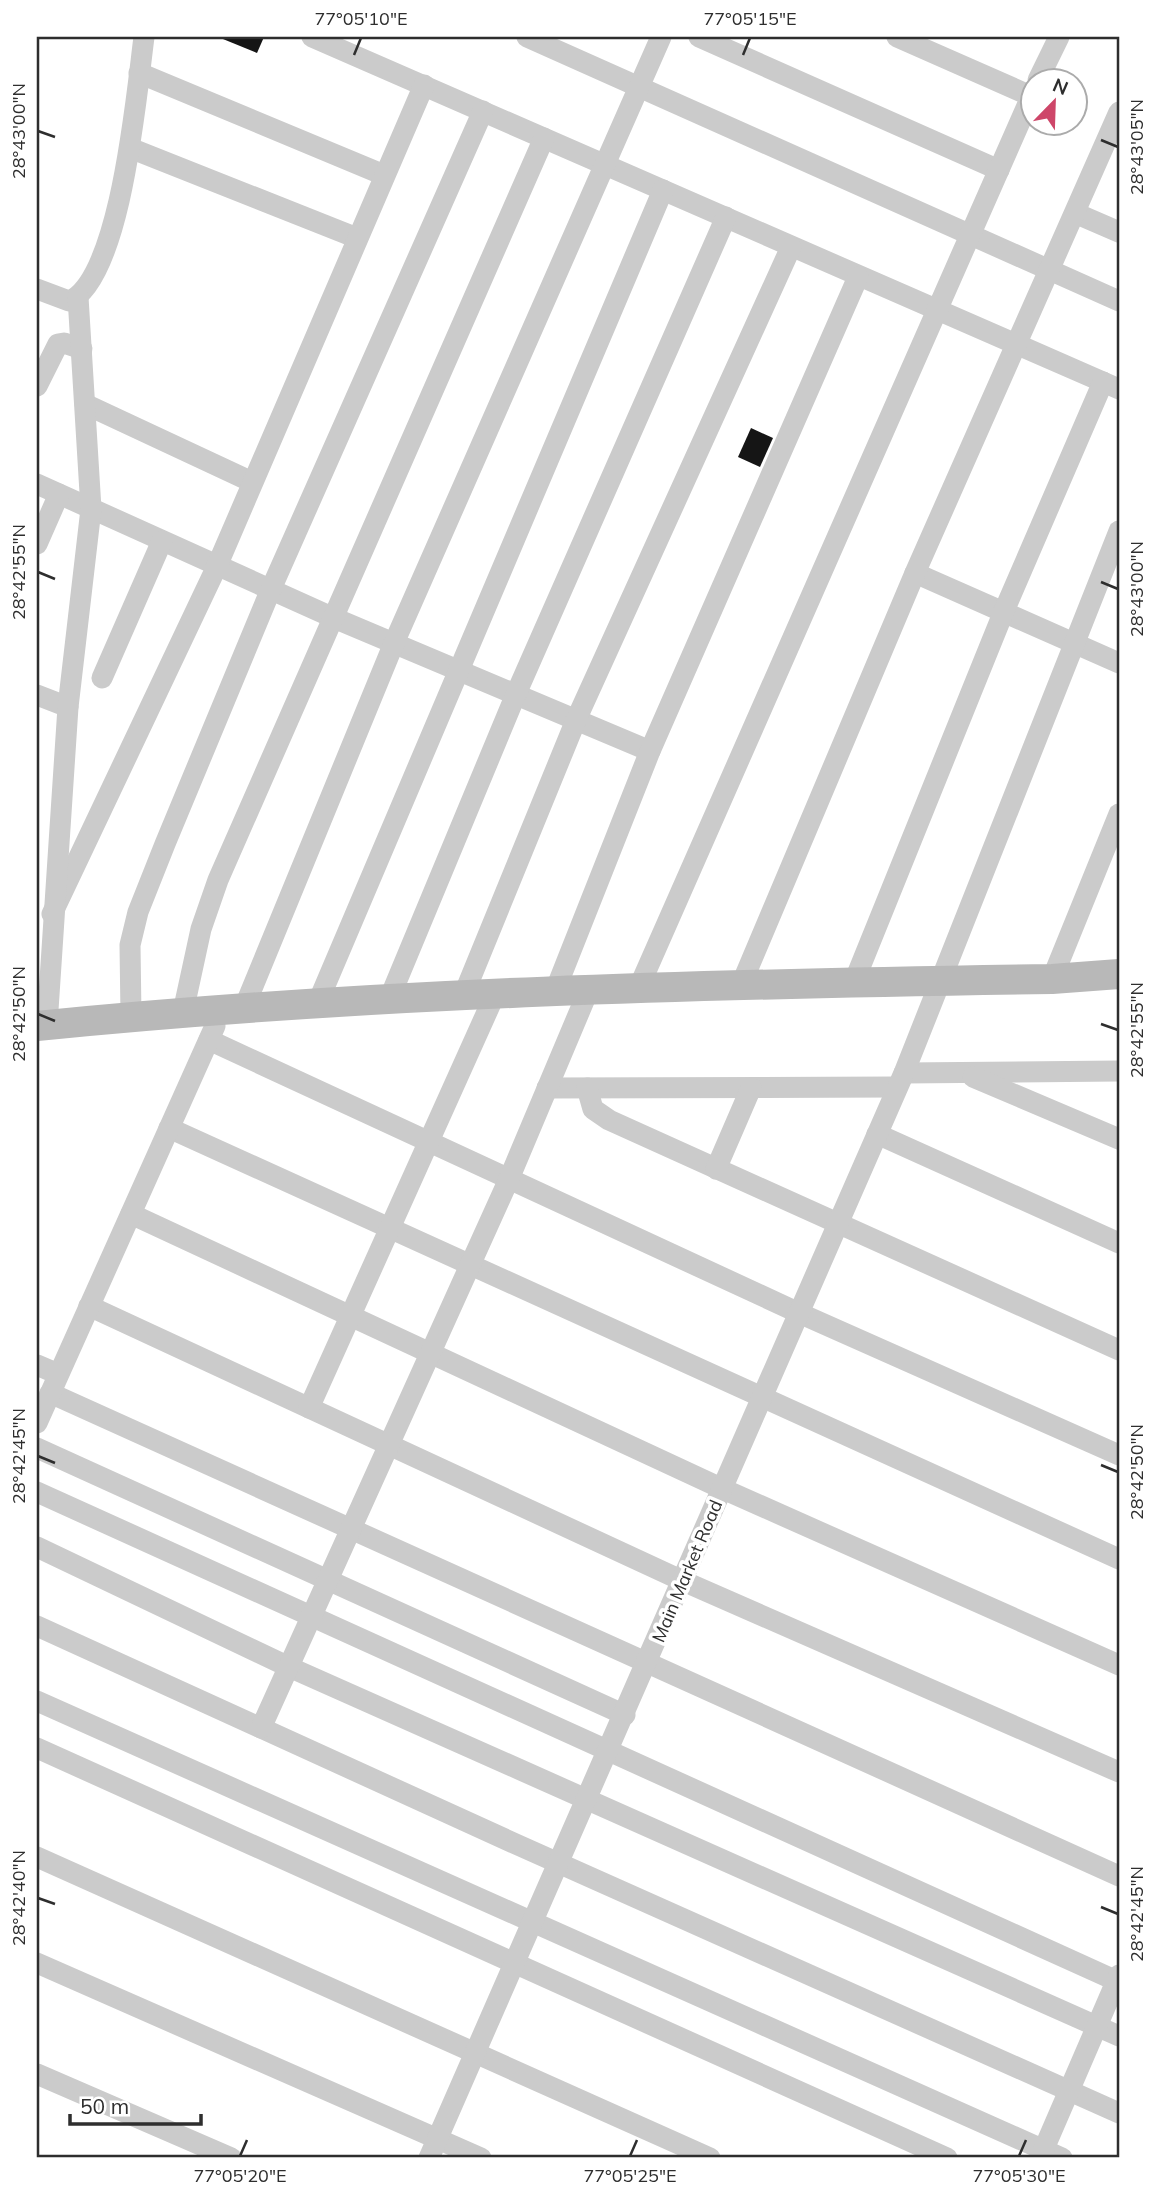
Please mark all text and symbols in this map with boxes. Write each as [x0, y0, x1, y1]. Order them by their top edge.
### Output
text: 77°05'10"E [314, 7, 408, 30]
text: 77°05'15"E [703, 7, 797, 30]
north arrow [1020, 66, 1090, 136]
text: N [1049, 73, 1072, 100]
text: 28°43'00"N [7, 83, 30, 179]
text: 28°43'05"N [1125, 99, 1148, 195]
text: 28°42'55"N [7, 524, 30, 620]
text: 28°43'00"N [1125, 541, 1148, 637]
text: 28°42'50"N [7, 966, 30, 1062]
text: 28°42'55"N [1125, 982, 1148, 1078]
text: 28°42'45"N [7, 1408, 30, 1504]
text: 28°42'50"N [1125, 1424, 1148, 1520]
street label: Main Market Road [647, 1496, 727, 1646]
text: 28°42'40"N [7, 1850, 30, 1946]
text: 28°42'45"N [1125, 1866, 1148, 1962]
scale bar [70, 2083, 201, 2127]
text: 50 m [80, 2093, 129, 2119]
text: 77°05'20"E [193, 2164, 287, 2187]
text: 77°05'25"E [583, 2164, 677, 2187]
text: 77°05'30"E [972, 2164, 1066, 2187]

